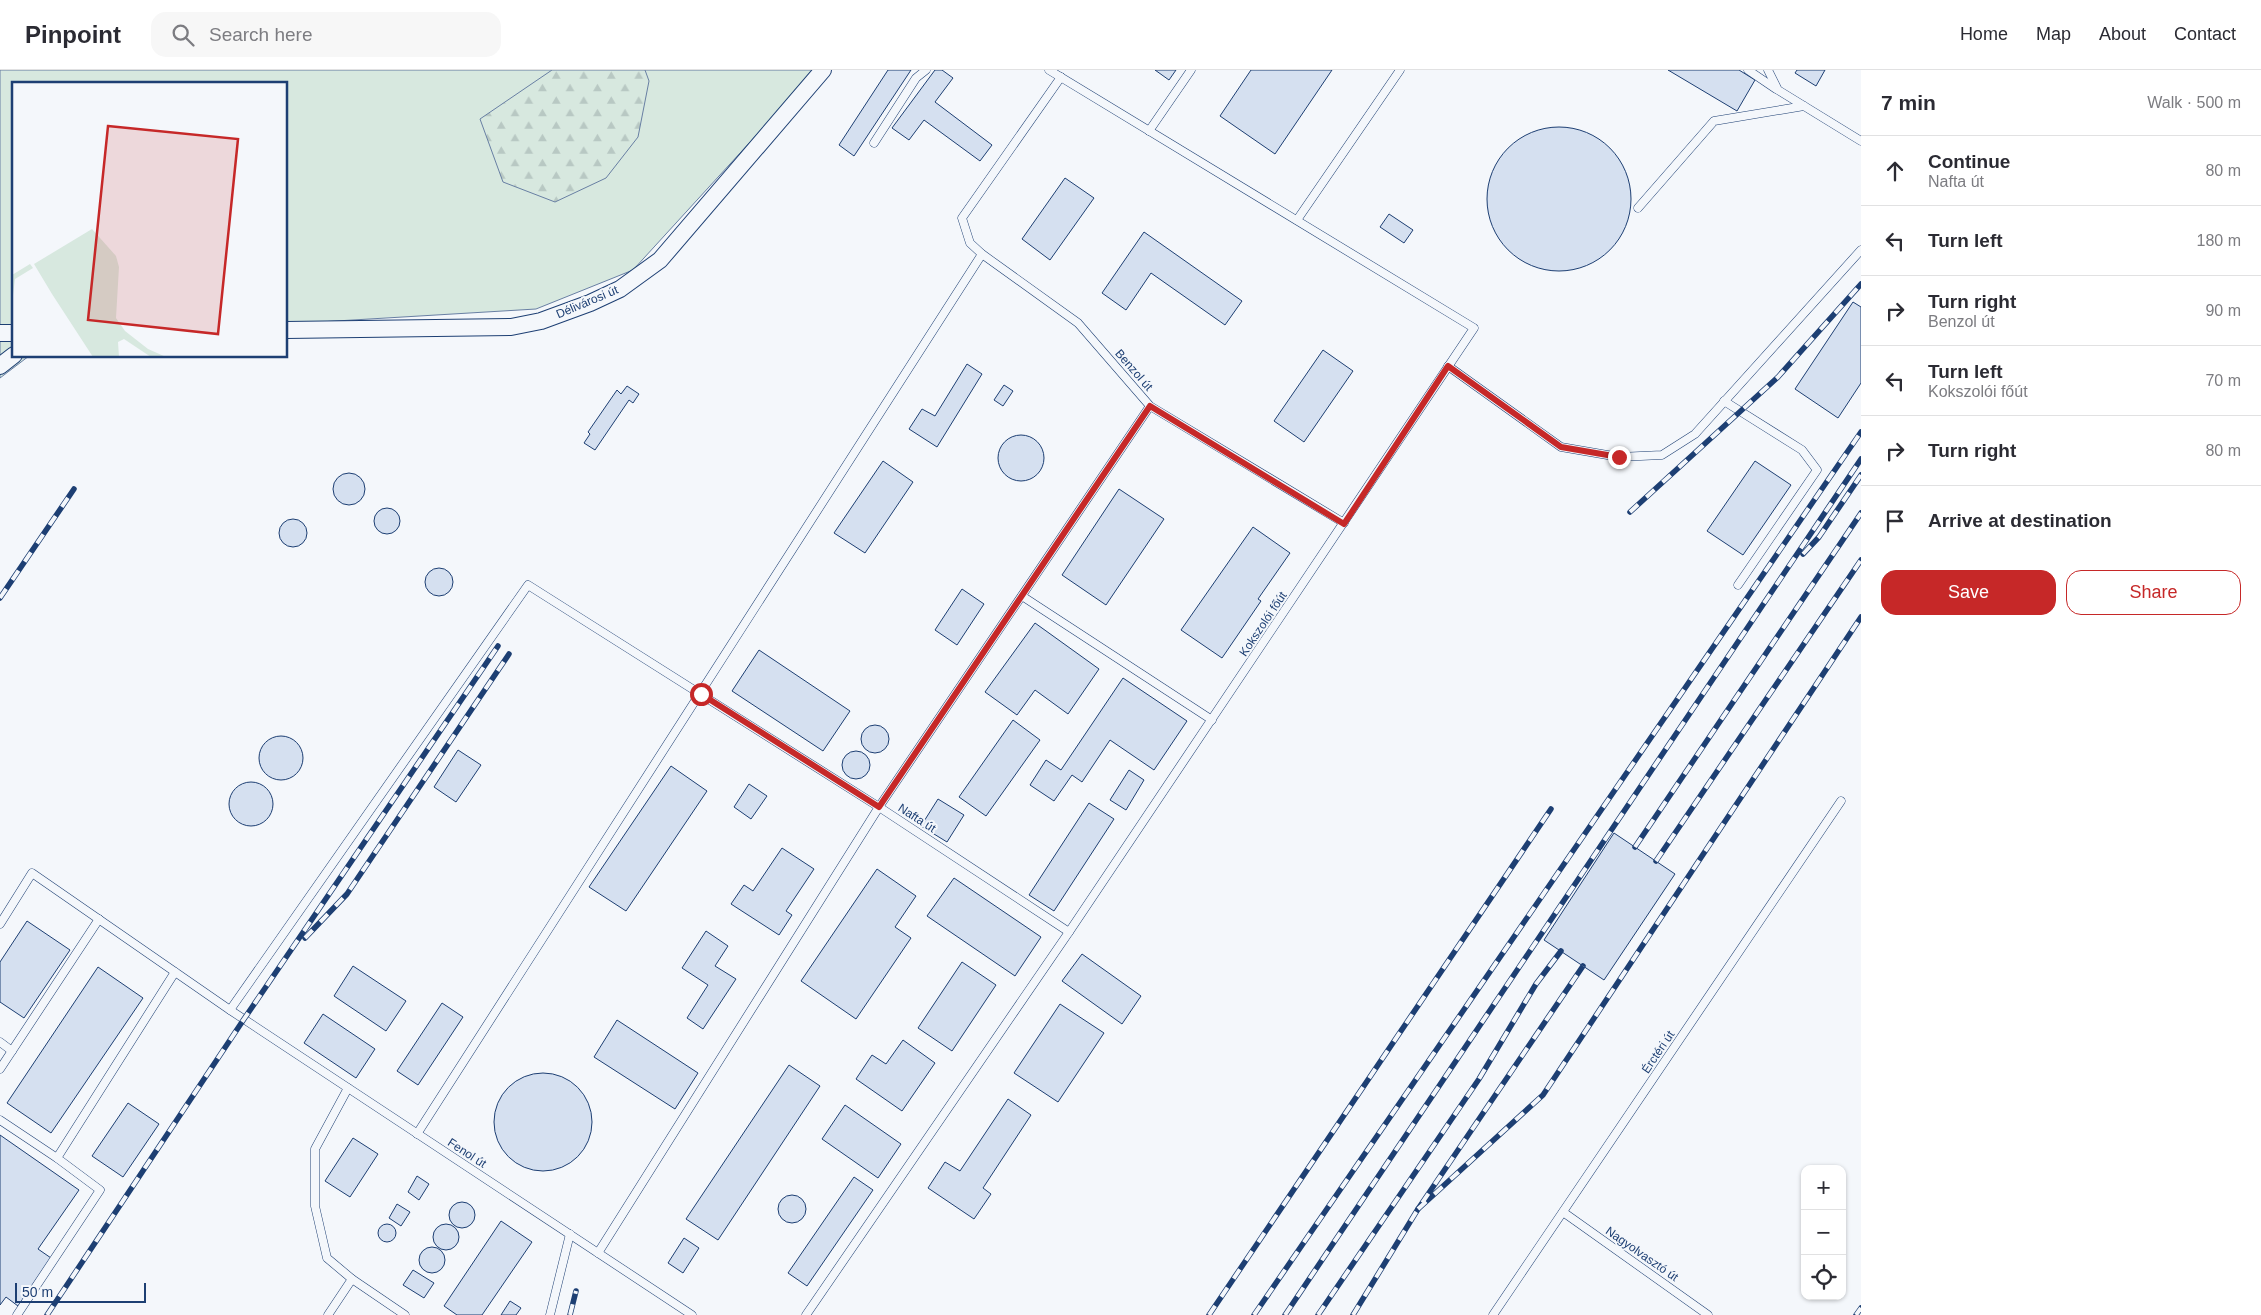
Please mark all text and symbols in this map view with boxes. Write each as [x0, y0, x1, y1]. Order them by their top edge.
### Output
search box [151, 12, 501, 57]
text: Pinpoint [25, 21, 121, 48]
icon: search [169, 21, 197, 49]
text: Search here [209, 24, 313, 45]
text: Home [1960, 24, 2008, 44]
text: Map [2036, 24, 2071, 44]
text: About [2099, 24, 2146, 44]
text: Contact [2174, 24, 2236, 44]
inset map [12, 82, 288, 358]
text: 7 min [1881, 91, 1936, 114]
text: Walk · 500 m [2147, 94, 2241, 111]
text: Continue [1928, 151, 2010, 172]
icon: ahead [1881, 157, 1909, 185]
text: 80 m [2205, 162, 2241, 179]
text: Nafta út [1928, 173, 1984, 190]
icon: left [1881, 227, 1909, 255]
text: Turn left [1928, 230, 2003, 251]
text: 180 m [2197, 232, 2241, 249]
street label: Délivárosi út [554, 282, 621, 321]
text: Turn right [1928, 291, 2016, 312]
icon: right [1881, 297, 1909, 325]
text: 90 m [2205, 302, 2241, 319]
text: Benzol út [1928, 313, 1995, 330]
street label: Benzol út [1112, 347, 1156, 394]
text: Turn left [1928, 361, 2003, 382]
icon: left [1881, 367, 1909, 395]
text: 70 m [2205, 372, 2241, 389]
text: Kokszolói főút [1928, 383, 2028, 400]
icon: right [1881, 437, 1909, 465]
text: Turn right [1928, 440, 2016, 461]
text: 80 m [2205, 442, 2241, 459]
route end [1608, 446, 1631, 469]
icon: arrive [1881, 507, 1909, 535]
text: Arrive at destination [1928, 510, 2112, 531]
button: Save [1881, 570, 2056, 615]
button: Share [2066, 570, 2241, 615]
street label: Kokszolói főút [1236, 589, 1290, 659]
route start [690, 683, 713, 706]
street label: Nafta út [896, 801, 939, 836]
street label: Érctéri út [1638, 1027, 1678, 1076]
street label: Fenol út [445, 1135, 490, 1171]
map controls [1801, 1165, 1846, 1300]
button: + [1801, 1165, 1846, 1210]
button: − [1801, 1210, 1846, 1255]
street label: Nagyolvasztó út [1603, 1224, 1682, 1285]
button: locate [1801, 1255, 1846, 1300]
scale bar [15, 1280, 146, 1303]
text: 50 m [22, 1284, 53, 1300]

